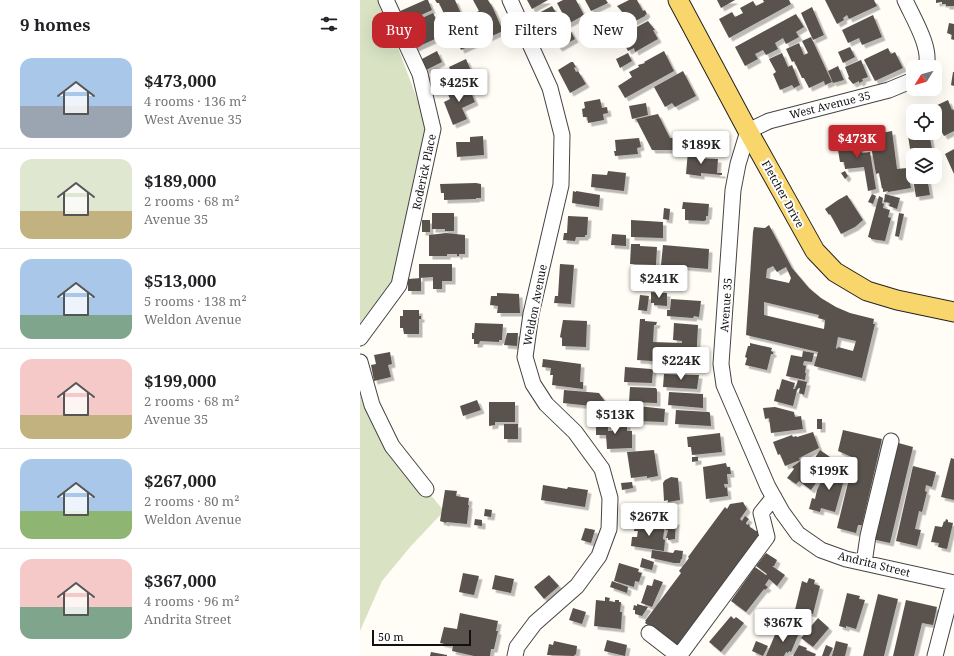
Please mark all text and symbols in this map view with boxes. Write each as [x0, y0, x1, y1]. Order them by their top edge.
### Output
chip: Buy [372, 12, 426, 48]
chip: Rent [434, 12, 493, 48]
chip: Filters [501, 12, 571, 48]
chip: New [579, 12, 637, 48]
text: 9 homes [20, 13, 90, 36]
icon: filters [318, 13, 340, 35]
north arrow [906, 60, 942, 96]
map controls [906, 60, 942, 184]
text: $473,000 [144, 69, 216, 92]
pin: $425K [431, 69, 487, 103]
text: $425K [440, 73, 478, 91]
icon: home [52, 74, 100, 122]
street label: West Avenue 35 [788, 87, 872, 122]
text: 4 rooms · 136 m² [144, 92, 247, 110]
button: locate [906, 104, 942, 140]
text: West Avenue 35 [144, 110, 242, 128]
pin: $473K [829, 125, 885, 159]
text: $473K [838, 129, 876, 147]
pin: $189K [673, 131, 729, 165]
street label: Roderick Place [408, 132, 439, 211]
text: $189K [682, 135, 720, 153]
button: layers [906, 148, 942, 184]
street label: Fletcher Drive [759, 157, 808, 230]
text: $189,000 [144, 169, 216, 192]
icon: home [52, 175, 100, 223]
text: 2 rooms · 68 m² [144, 192, 239, 210]
text: Avenue 35 [144, 210, 208, 228]
street label: Weldon Avenue [519, 263, 550, 347]
pin: $241K [631, 265, 687, 299]
text: $513,000 [144, 269, 216, 292]
text: $241K [640, 269, 678, 287]
icon: home [52, 275, 100, 323]
street label: Avenue 35 [716, 277, 735, 333]
text: 5 rooms · 138 m² [144, 292, 247, 310]
text: Weldon Avenue [144, 310, 242, 328]
pin: $224K [653, 347, 709, 381]
text: $224K [662, 351, 700, 369]
text: $199,000 [144, 369, 216, 392]
icon: home [52, 375, 100, 423]
text: 2 rooms · 68 m² [144, 392, 239, 410]
pin: $513K [587, 401, 643, 435]
text: $513K [596, 405, 634, 423]
text: Avenue 35 [144, 410, 208, 428]
pin: $199K [801, 457, 857, 491]
text: $199K [810, 461, 848, 479]
text: $267,000 [144, 469, 216, 492]
icon: home [52, 475, 100, 523]
text: 2 rooms · 80 m² [144, 492, 239, 510]
pin: $267K [621, 503, 677, 537]
text: $267K [630, 507, 668, 525]
text: Weldon Avenue [144, 510, 242, 528]
street label: Andrita Street [836, 547, 912, 580]
text: $367,000 [144, 569, 216, 592]
icon: home [52, 575, 100, 623]
text: 4 rooms · 96 m² [144, 592, 239, 610]
pin: $367K [755, 609, 811, 643]
text: Andrita Street [144, 610, 231, 628]
text: $367K [764, 613, 802, 631]
scale bar [372, 628, 471, 647]
text: 50 m [378, 629, 404, 644]

